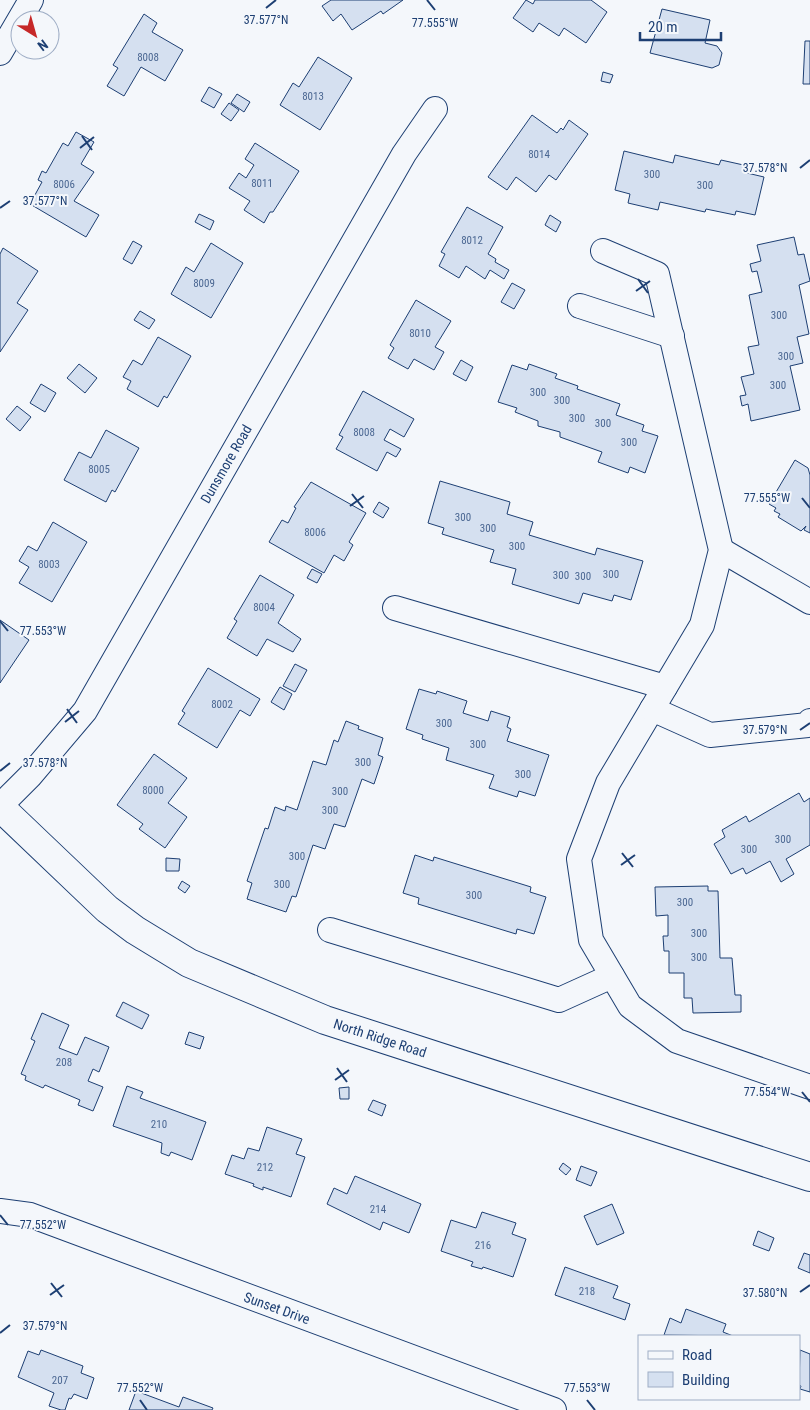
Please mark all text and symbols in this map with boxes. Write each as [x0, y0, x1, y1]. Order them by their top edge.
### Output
north arrow [10, 10, 60, 60]
scale bar [640, 10, 721, 42]
text: 37.577°N [244, 13, 288, 27]
text: 77.555°W [412, 16, 458, 30]
text: 20 m [648, 18, 678, 36]
text: N [35, 36, 51, 54]
house number: 8008 [137, 51, 159, 64]
house number: 8013 [302, 90, 324, 103]
house number: 8014 [528, 148, 550, 161]
text: 37.578°N [743, 161, 787, 175]
house number: 300 [644, 168, 660, 181]
house number: 8011 [251, 177, 273, 190]
house number: 8006 [53, 178, 75, 191]
house number: 300 [697, 179, 713, 192]
text: 37.577°N [23, 194, 67, 208]
house number: 8012 [461, 234, 483, 247]
house number: 8009 [193, 277, 215, 290]
house number: 300 [771, 309, 787, 322]
house number: 8010 [409, 327, 431, 340]
house number: 300 [778, 350, 794, 363]
house number: 300 [770, 379, 786, 392]
house number: 300 [530, 386, 546, 399]
house number: 300 [554, 394, 570, 407]
house number: 300 [569, 412, 585, 425]
house number: 300 [595, 417, 611, 430]
street label: Dunsmore Road [197, 422, 255, 506]
house number: 8008 [353, 426, 375, 439]
house number: 300 [621, 436, 637, 449]
house number: 8005 [88, 463, 110, 476]
text: 77.555°W [744, 491, 790, 505]
house number: 300 [455, 511, 471, 524]
house number: 300 [480, 522, 496, 535]
house number: 8006 [304, 526, 326, 539]
house number: 300 [509, 540, 525, 553]
house number: 8003 [38, 558, 60, 571]
house number: 300 [603, 568, 619, 581]
house number: 300 [553, 569, 569, 582]
house number: 300 [575, 570, 591, 583]
house number: 8004 [253, 601, 275, 614]
text: 77.553°W [20, 624, 66, 638]
house number: 8002 [211, 698, 233, 711]
house number: 300 [436, 717, 452, 730]
text: 37.579°N [743, 723, 787, 737]
house number: 300 [470, 738, 486, 751]
text: 37.578°N [23, 756, 67, 770]
house number: 300 [355, 756, 371, 769]
house number: 300 [515, 768, 531, 781]
house number: 8000 [142, 784, 164, 797]
house number: 300 [332, 785, 348, 798]
house number: 300 [322, 804, 338, 817]
house number: 300 [775, 833, 791, 846]
house number: 300 [741, 843, 757, 856]
house number: 300 [289, 850, 305, 863]
house number: 300 [274, 878, 290, 891]
house number: 300 [466, 889, 482, 902]
house number: 300 [677, 896, 693, 909]
house number: 300 [691, 927, 707, 940]
house number: 300 [691, 951, 707, 964]
street label: North Ridge Road [331, 1015, 429, 1061]
house number: 208 [56, 1056, 72, 1069]
text: 77.554°W [744, 1085, 790, 1099]
house number: 210 [151, 1118, 167, 1131]
house number: 212 [257, 1161, 273, 1174]
house number: 214 [370, 1203, 387, 1216]
text: 77.552°W [20, 1218, 66, 1232]
house number: 216 [475, 1239, 491, 1252]
house number: 218 [579, 1285, 595, 1298]
text: 37.580°N [743, 1286, 787, 1300]
street label: Sunset Drive [242, 1289, 313, 1327]
text: 37.579°N [23, 1319, 67, 1333]
legend [638, 1335, 800, 1400]
text: Road [682, 1346, 712, 1364]
text: Building [682, 1371, 730, 1389]
house number: 207 [52, 1374, 68, 1387]
text: 77.552°W [117, 1381, 163, 1395]
text: 77.553°W [564, 1381, 610, 1395]

